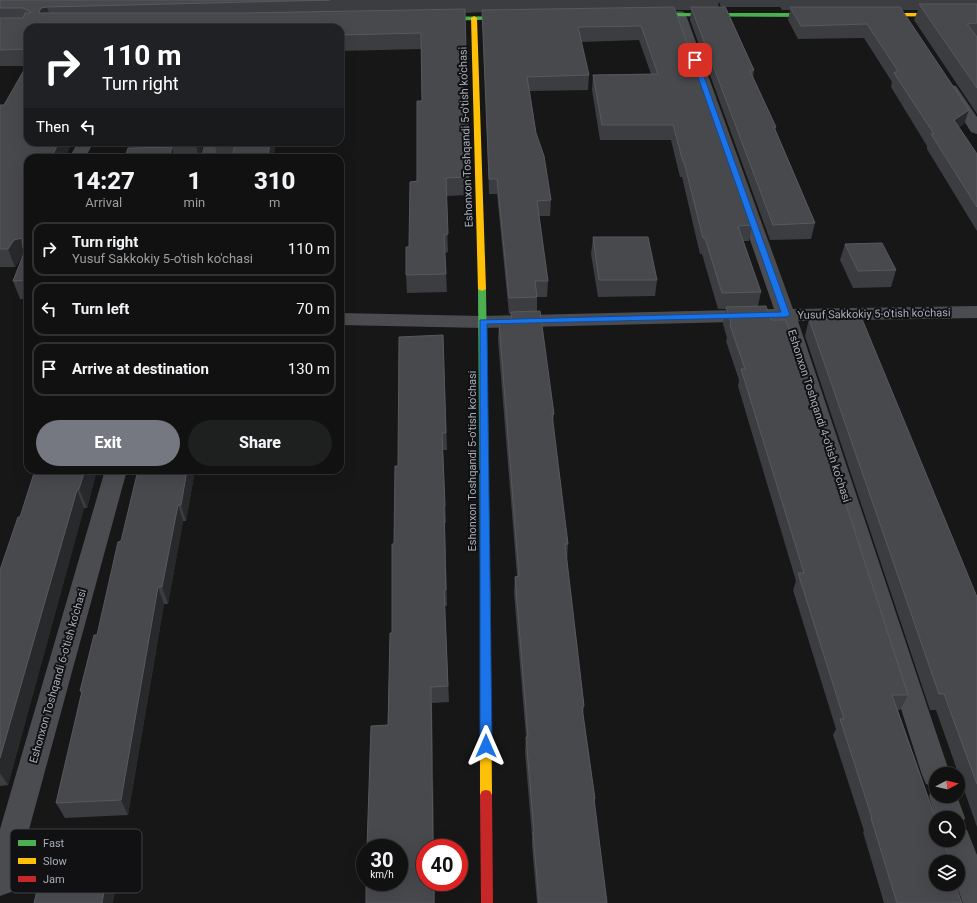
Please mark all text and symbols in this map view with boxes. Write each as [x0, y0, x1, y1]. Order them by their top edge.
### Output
text: 110 m [102, 39, 181, 72]
icon: right [36, 40, 88, 92]
pin [678, 43, 712, 77]
street label: Eshonxon Toshqandi 5-o'tish ko'chasi [456, 46, 476, 228]
icon: arrive [684, 49, 706, 71]
text: Turn right [102, 73, 179, 94]
icon: left [77, 116, 99, 138]
text: Then [36, 118, 69, 136]
text: 14:27 [73, 167, 135, 195]
text: 1 [187, 167, 201, 195]
text: 310 [254, 167, 295, 195]
text: Arrival [85, 195, 122, 210]
text: min [184, 195, 205, 210]
text: m [269, 195, 280, 210]
text: Turn right [72, 233, 138, 251]
icon: right [38, 238, 60, 260]
text: 110 m [288, 240, 330, 258]
text: Yusuf Sakkokiy 5-o'tish ko'chasi [72, 251, 253, 266]
icon: left [38, 298, 60, 320]
text: Turn left [72, 300, 129, 318]
text: 70 m [296, 300, 330, 318]
street label: Yusuf Sakkokiy 5-o'tish ko'chasi [797, 306, 951, 322]
street label: Eshonxon Toshqandi 4-o'tish ko'chasi [785, 328, 853, 504]
icon: arrive [38, 358, 60, 380]
text: Arrive at destination [72, 360, 209, 378]
text: 130 m [288, 360, 330, 378]
street label: Eshonxon Toshqandi 5-o'tish ko'chasi [466, 371, 479, 551]
button: Exit [36, 420, 180, 466]
button: Share [188, 420, 332, 466]
street label: Eshonxon Toshqandi 6-o'tish ko'chasi [27, 587, 89, 765]
position arrow [465, 725, 507, 767]
north arrow [929, 767, 965, 803]
map controls [929, 767, 965, 891]
button: search [929, 811, 965, 847]
legend [10, 829, 142, 893]
text: Fast [43, 837, 65, 850]
speed limit sign: 40 [416, 839, 468, 891]
text: 30 [371, 848, 393, 872]
text: Slow [43, 855, 67, 868]
button: layers [929, 855, 965, 891]
text: km/h [370, 869, 394, 880]
text: Jam [43, 873, 65, 886]

